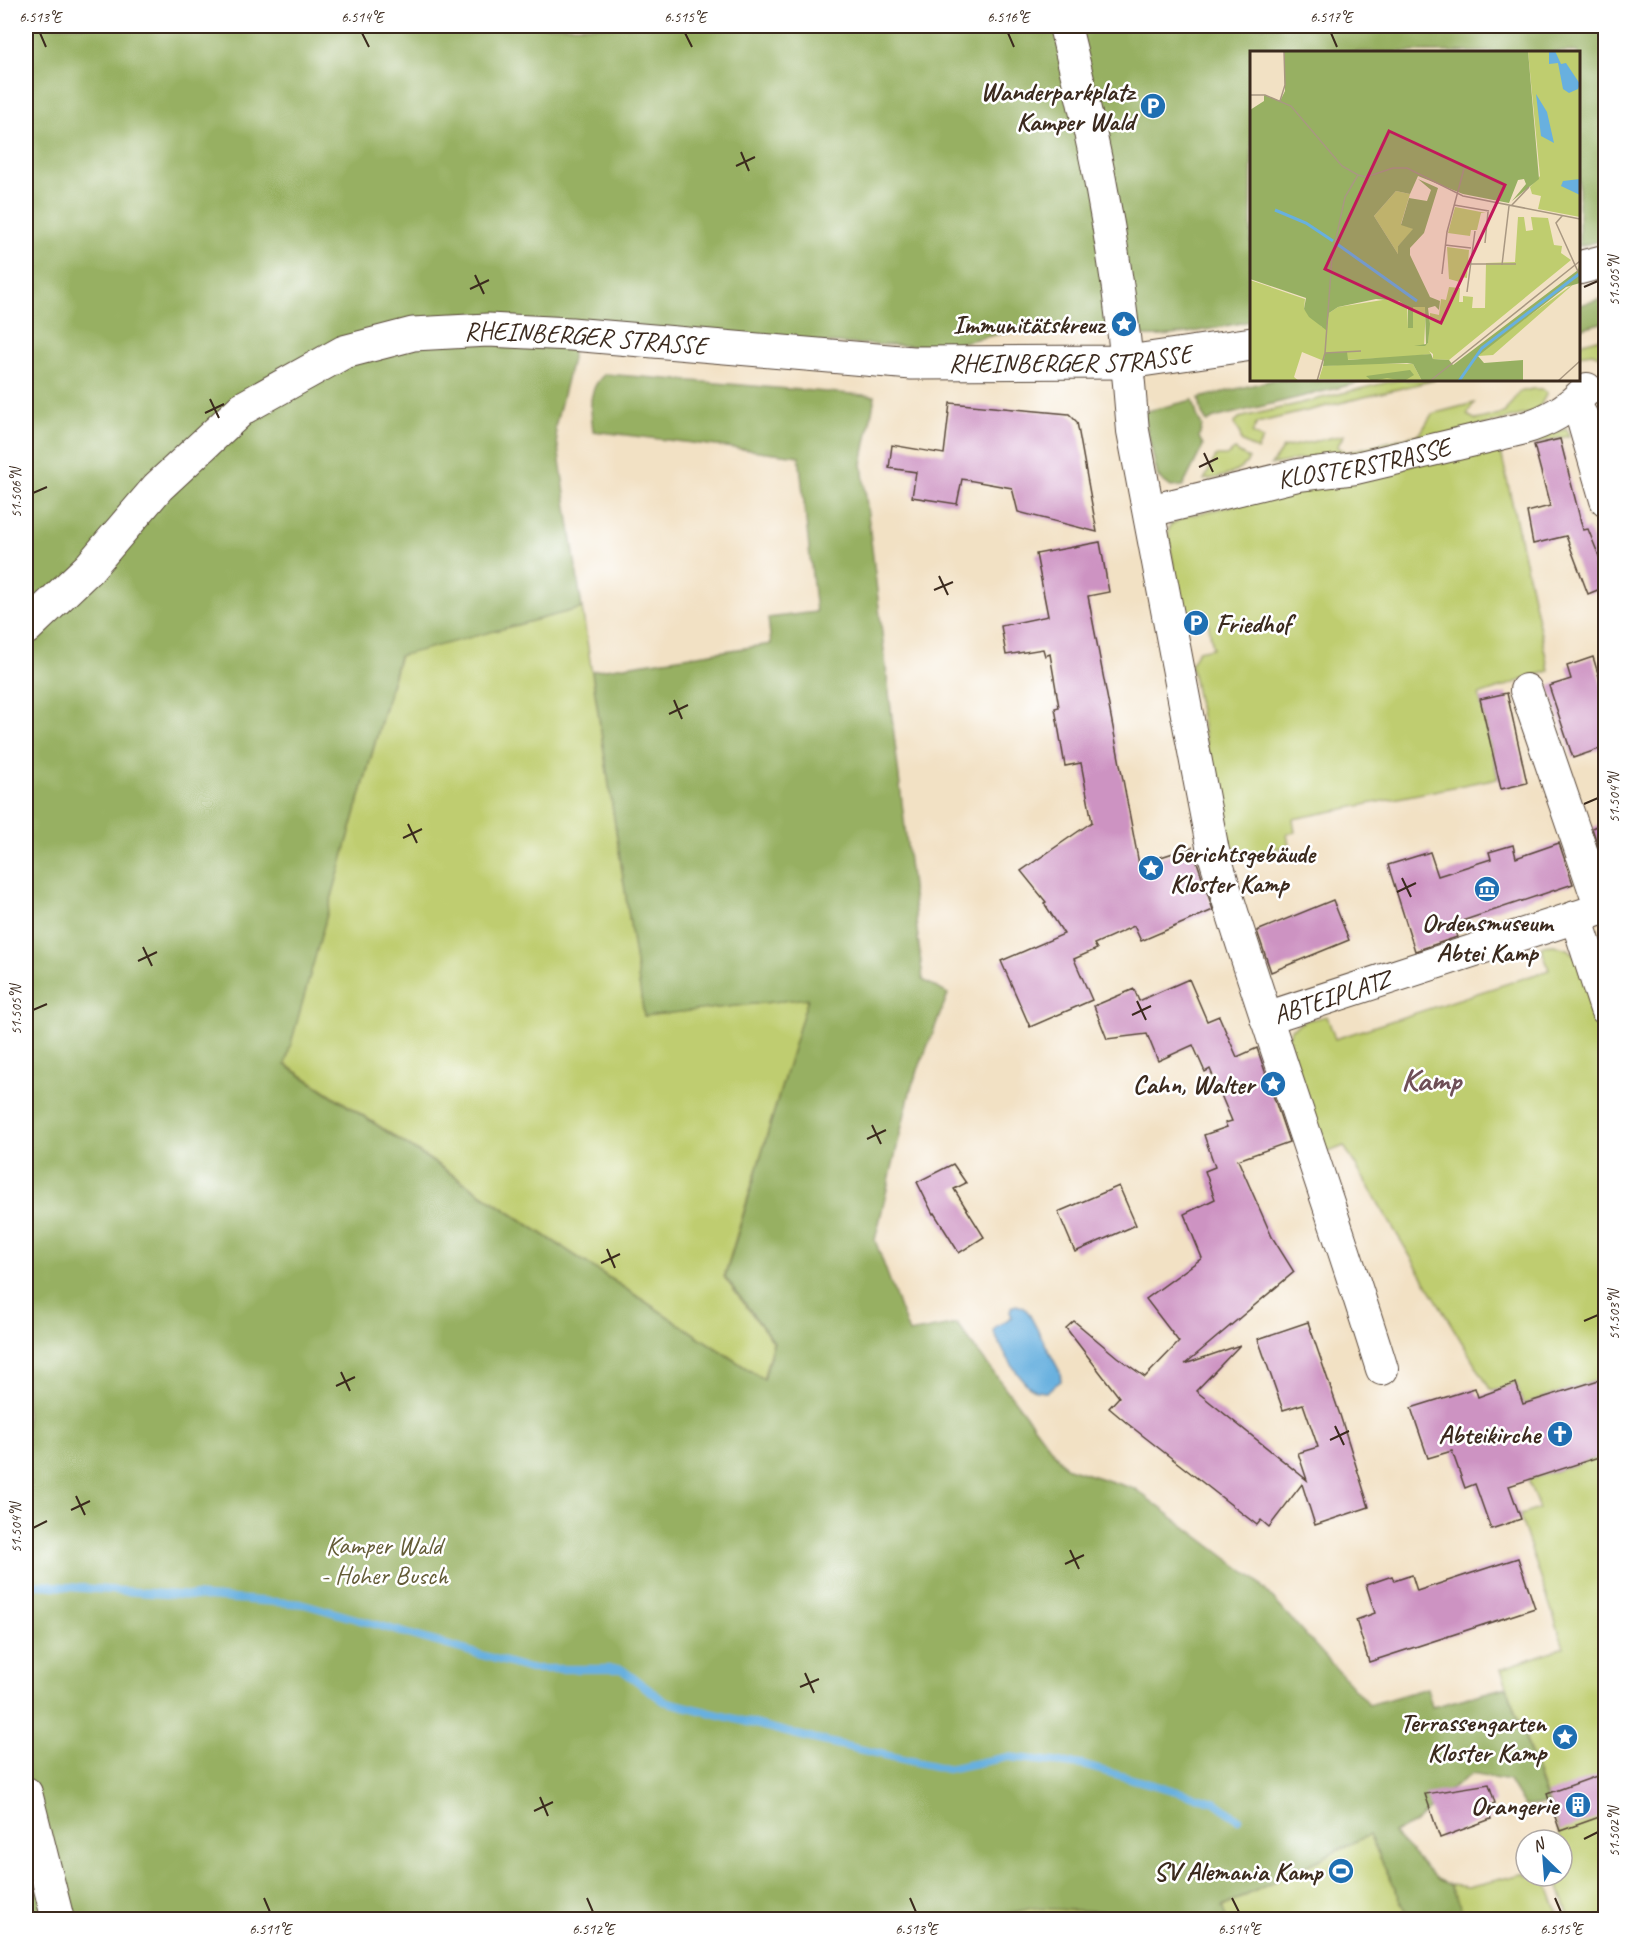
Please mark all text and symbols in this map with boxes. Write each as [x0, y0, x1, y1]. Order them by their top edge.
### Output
text: 6.513°E [19, 8, 63, 27]
text: 6.514°E [341, 8, 385, 27]
text: 6.515°E [664, 8, 708, 27]
text: 6.516°E [987, 8, 1031, 27]
text: 6.517°E [1310, 8, 1354, 27]
inset map [1250, 51, 1580, 381]
place label: Wanderparkplatz Kamper Wald [981, 75, 1139, 138]
parking icon: Wanderparkplatz Kamper Wald [1138, 91, 1168, 121]
text: 51.505°N [1605, 253, 1624, 306]
place label: Immunitätskreuz [953, 308, 1107, 341]
place icon: Immunitätskreuz [1109, 309, 1139, 339]
street label: RHEINBERGER STRASSE [463, 313, 712, 362]
street label: RHEINBERGER STRASSE [949, 336, 1197, 379]
street label: KLOSTERSTRASSE [1274, 429, 1456, 496]
text: 51.506°N [7, 465, 26, 518]
place label: Friedhof [1216, 607, 1297, 640]
parking icon: Friedhof [1181, 608, 1211, 638]
text: 51.504°N [1605, 770, 1624, 823]
place label: Gerichtsgebäude Kloster Kamp [1170, 837, 1317, 900]
place icon: Gerichtsgebäude Kloster Kamp [1136, 853, 1166, 883]
museum icon: Ordensmuseum Abtei Kamp [1472, 874, 1502, 904]
place label: Ordensmuseum Abtei Kamp [1422, 906, 1554, 969]
street label: ABTEIPLATZ [1269, 961, 1399, 1031]
text: 51.505°N [7, 982, 26, 1035]
district label: Kamp [1401, 1059, 1464, 1100]
place label: Cahn, Walter [1133, 1068, 1257, 1101]
place icon: Cahn, Walter [1258, 1069, 1288, 1099]
text: 51.503°N [1605, 1287, 1624, 1340]
place label: Abteikirche [1439, 1418, 1542, 1451]
church icon: Abteikirche [1545, 1419, 1575, 1449]
text: 51.504°N [7, 1500, 26, 1553]
park label: Kamper Wald - Hoher Busch [320, 1529, 449, 1592]
place label: Terrassengarten Kloster Kamp [1400, 1706, 1548, 1769]
place icon: Terrassengarten Kloster Kamp [1550, 1722, 1580, 1752]
place label: Orangerie [1471, 1789, 1560, 1822]
building icon: Orangerie [1563, 1790, 1593, 1820]
text: 51.502°N [1605, 1804, 1624, 1857]
north arrow [1514, 1828, 1574, 1888]
text: N [1529, 1833, 1550, 1856]
place label: SV Alemania Kamp [1154, 1855, 1324, 1888]
sports icon: SV Alemania Kamp [1326, 1856, 1356, 1886]
text: 6.511°E [249, 1920, 293, 1939]
text: 6.512°E [572, 1920, 616, 1939]
text: 6.513°E [895, 1920, 939, 1939]
text: 6.514°E [1218, 1920, 1262, 1939]
text: 6.515°E [1540, 1920, 1584, 1939]

